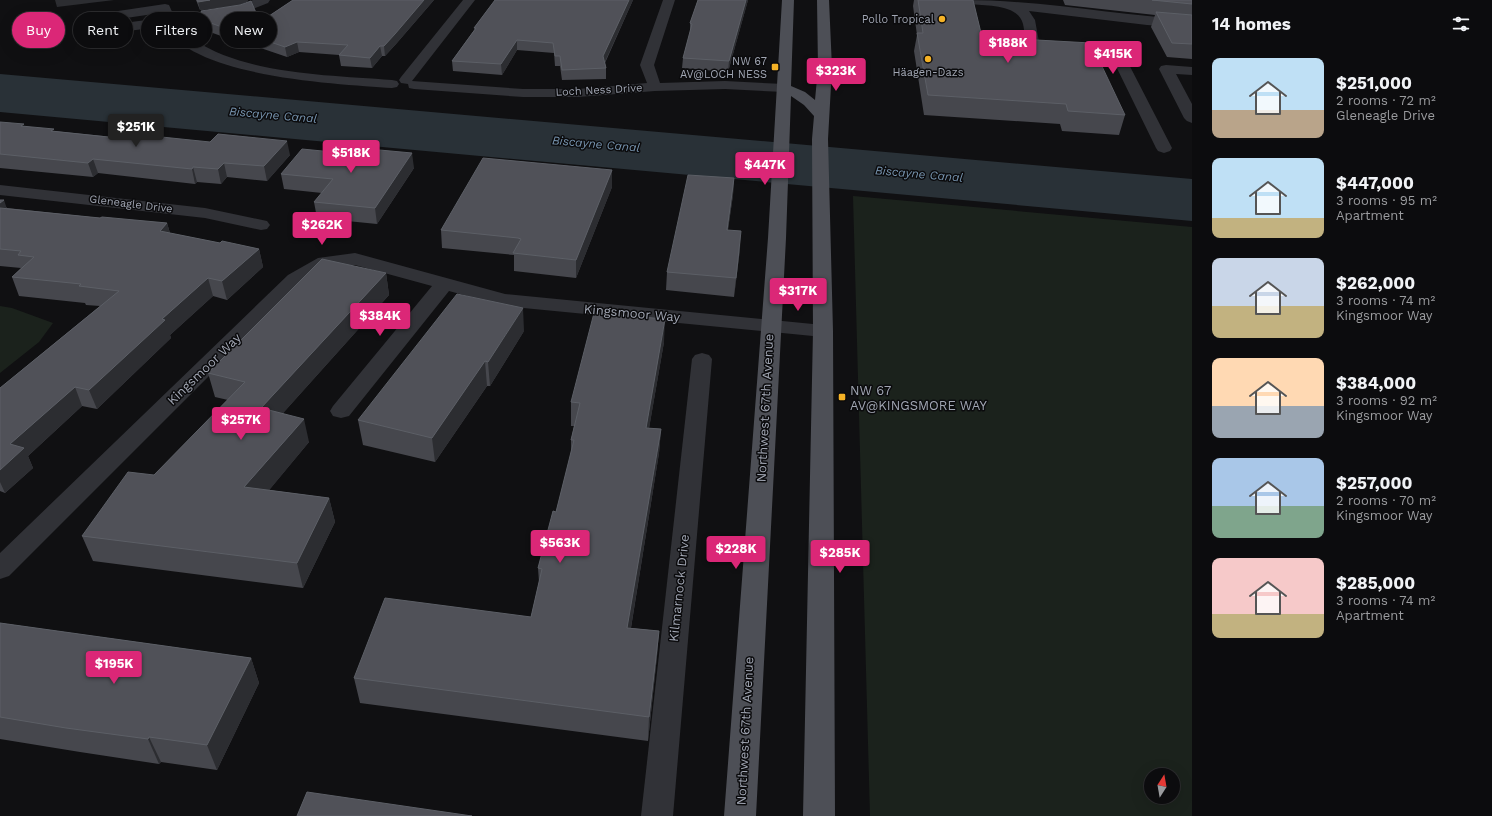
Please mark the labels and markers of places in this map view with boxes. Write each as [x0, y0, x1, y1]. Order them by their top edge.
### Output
place label: Pollo Tropical [862, 13, 935, 26]
marker: Pollo Tropical [937, 14, 947, 24]
pin: $188K [980, 30, 1036, 64]
pin: $415K [1085, 41, 1141, 75]
marker: Häagen-Dazs [923, 54, 933, 64]
place label: NW 67 AV@LOCH NESS [680, 55, 767, 81]
pin: $323K [808, 58, 864, 92]
marker: NW 67 AV@LOCH NESS [770, 62, 780, 72]
place label: Häagen-Dazs [893, 66, 964, 79]
pin: $251K [108, 114, 164, 148]
pin: $518K [323, 140, 379, 174]
pin: $447K [737, 152, 793, 186]
pin: $262K [294, 212, 350, 246]
pin: $317K [770, 278, 826, 312]
pin: $384K [352, 303, 408, 337]
place label: NW 67 AV@KINGSMORE WAY [850, 383, 988, 413]
marker: NW 67 AV@KINGSMORE WAY [837, 392, 847, 402]
pin: $257K [213, 407, 269, 441]
pin: $563K [532, 530, 588, 564]
pin: $228K [708, 536, 764, 570]
pin: $285K [812, 540, 868, 574]
pin: $195K [86, 651, 142, 685]

